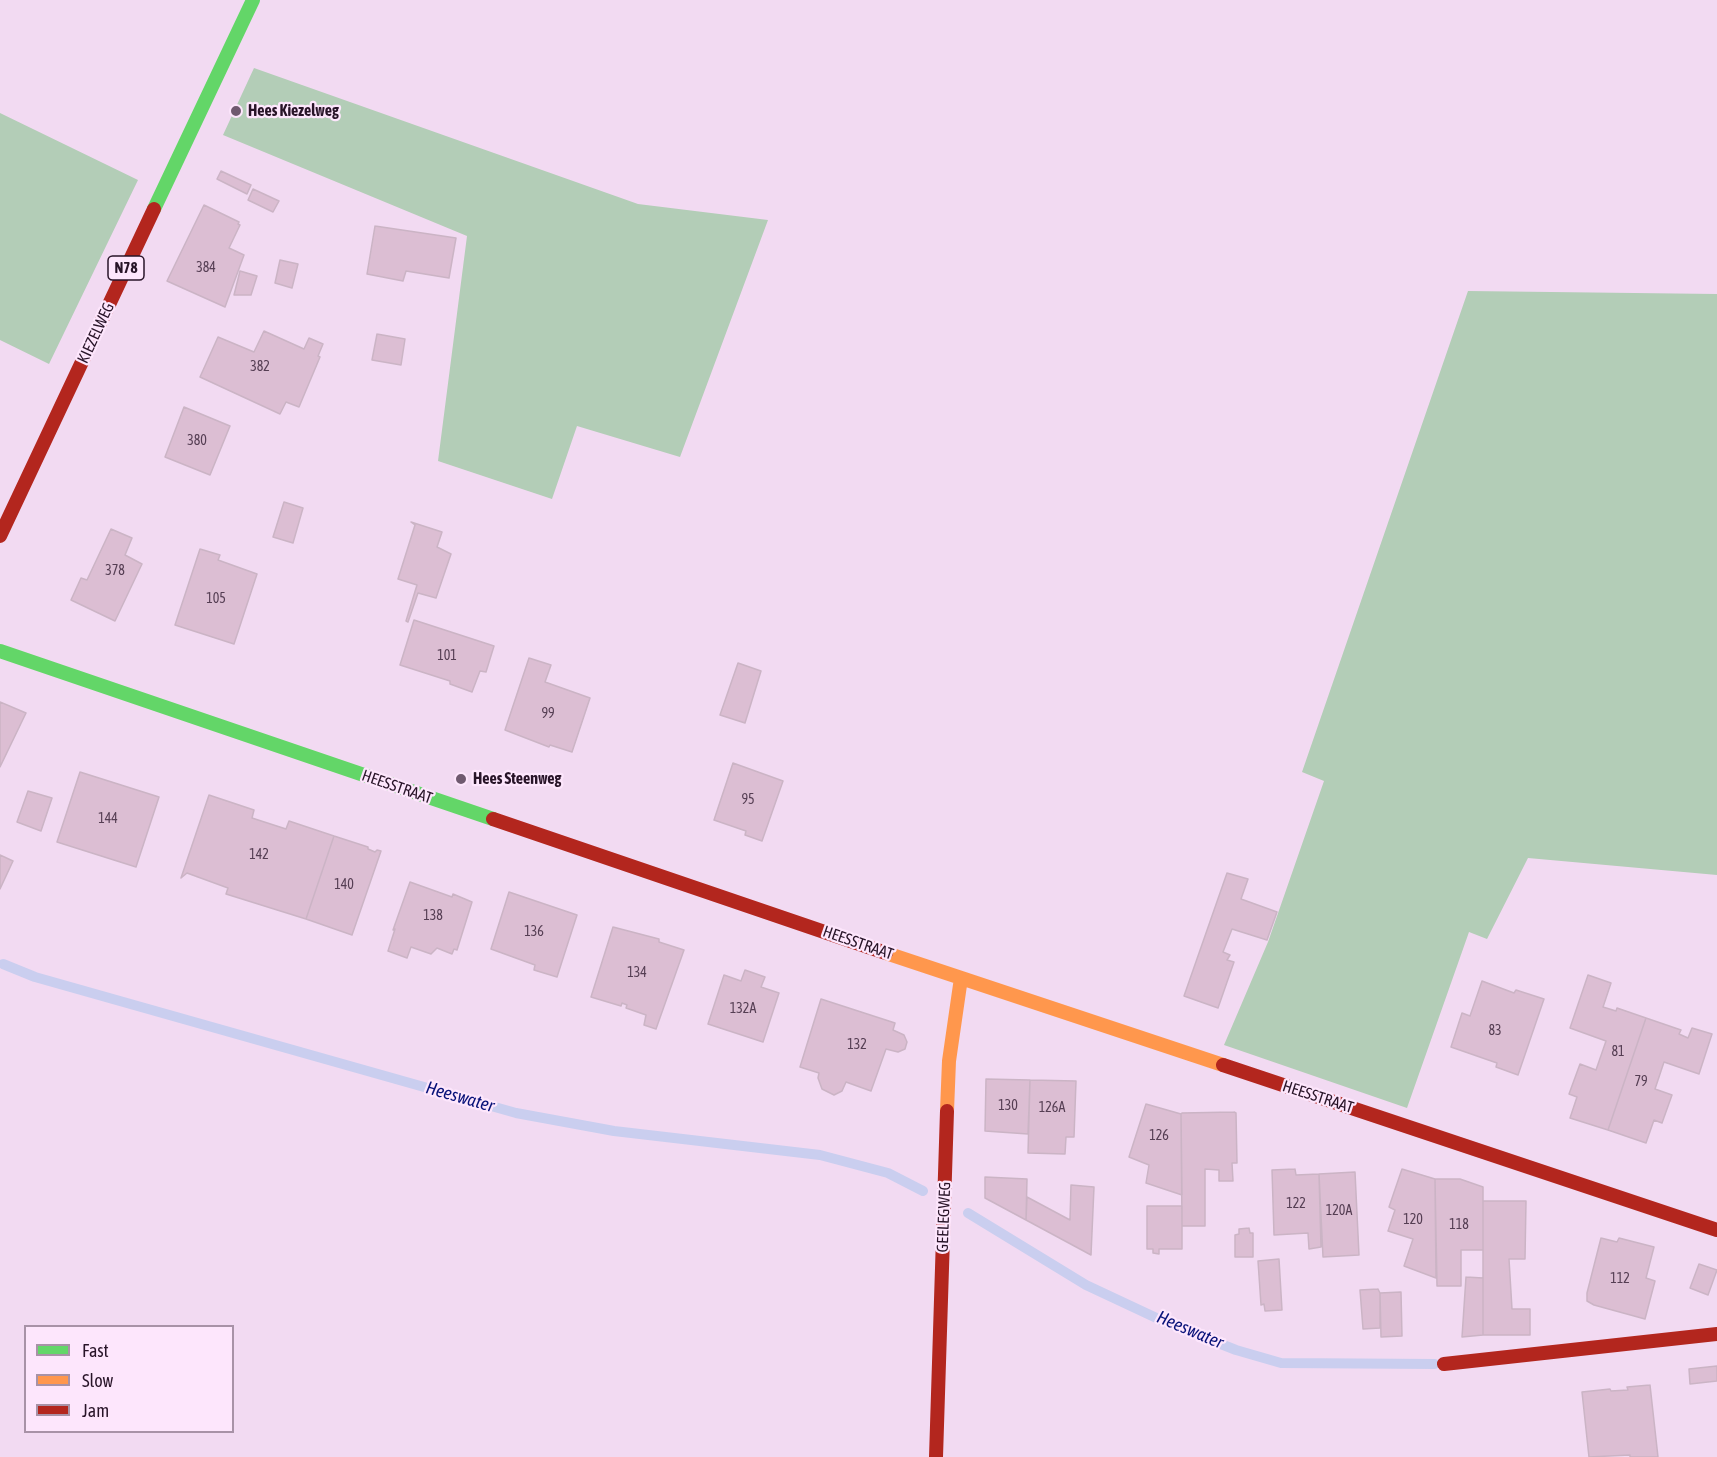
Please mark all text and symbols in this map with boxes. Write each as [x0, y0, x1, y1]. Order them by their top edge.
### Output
place label: Hees Kiezelweg [248, 101, 339, 121]
marker: Hees Kiezelweg [229, 104, 243, 118]
road number: N78 [108, 256, 144, 280]
house number: 384 [196, 260, 216, 276]
street label: KIEZELWEG [74, 300, 118, 366]
house number: 382 [250, 359, 270, 375]
house number: 380 [187, 433, 207, 449]
house number: 378 [105, 563, 125, 579]
house number: 105 [206, 591, 226, 607]
house number: 101 [437, 648, 457, 664]
house number: 99 [541, 706, 555, 722]
street label: HEESSTRAAT [359, 766, 435, 808]
place label: Hees Steenweg [473, 769, 561, 789]
marker: Hees Steenweg [454, 772, 468, 786]
house number: 95 [741, 792, 755, 808]
house number: 144 [98, 811, 118, 827]
house number: 142 [249, 847, 269, 863]
house number: 140 [334, 877, 354, 893]
house number: 138 [423, 908, 443, 924]
street label: HEESSTRAAT [820, 922, 896, 964]
house number: 136 [524, 924, 544, 940]
house number: 134 [627, 965, 647, 981]
house number: 132A [730, 1001, 756, 1017]
house number: 83 [1488, 1023, 1502, 1039]
house number: 132 [847, 1037, 867, 1053]
house number: 81 [1611, 1044, 1625, 1060]
house number: 79 [1634, 1074, 1648, 1090]
water label: Heeswater [423, 1077, 497, 1117]
street label: HEESSTRAAT [1280, 1077, 1356, 1117]
house number: 130 [998, 1098, 1018, 1114]
house number: 126A [1039, 1100, 1065, 1116]
house number: 126 [1149, 1128, 1169, 1144]
street label: GEELEGWEG [933, 1181, 955, 1253]
house number: 122 [1286, 1196, 1306, 1212]
house number: 120A [1326, 1203, 1352, 1219]
house number: 120 [1403, 1212, 1423, 1228]
house number: 118 [1449, 1217, 1469, 1233]
house number: 112 [1610, 1271, 1630, 1287]
water label: Heeswater [1153, 1306, 1227, 1354]
legend [24, 1325, 234, 1433]
text: Fast [82, 1340, 109, 1361]
text: Slow [82, 1370, 113, 1391]
text: Jam [82, 1400, 109, 1421]

